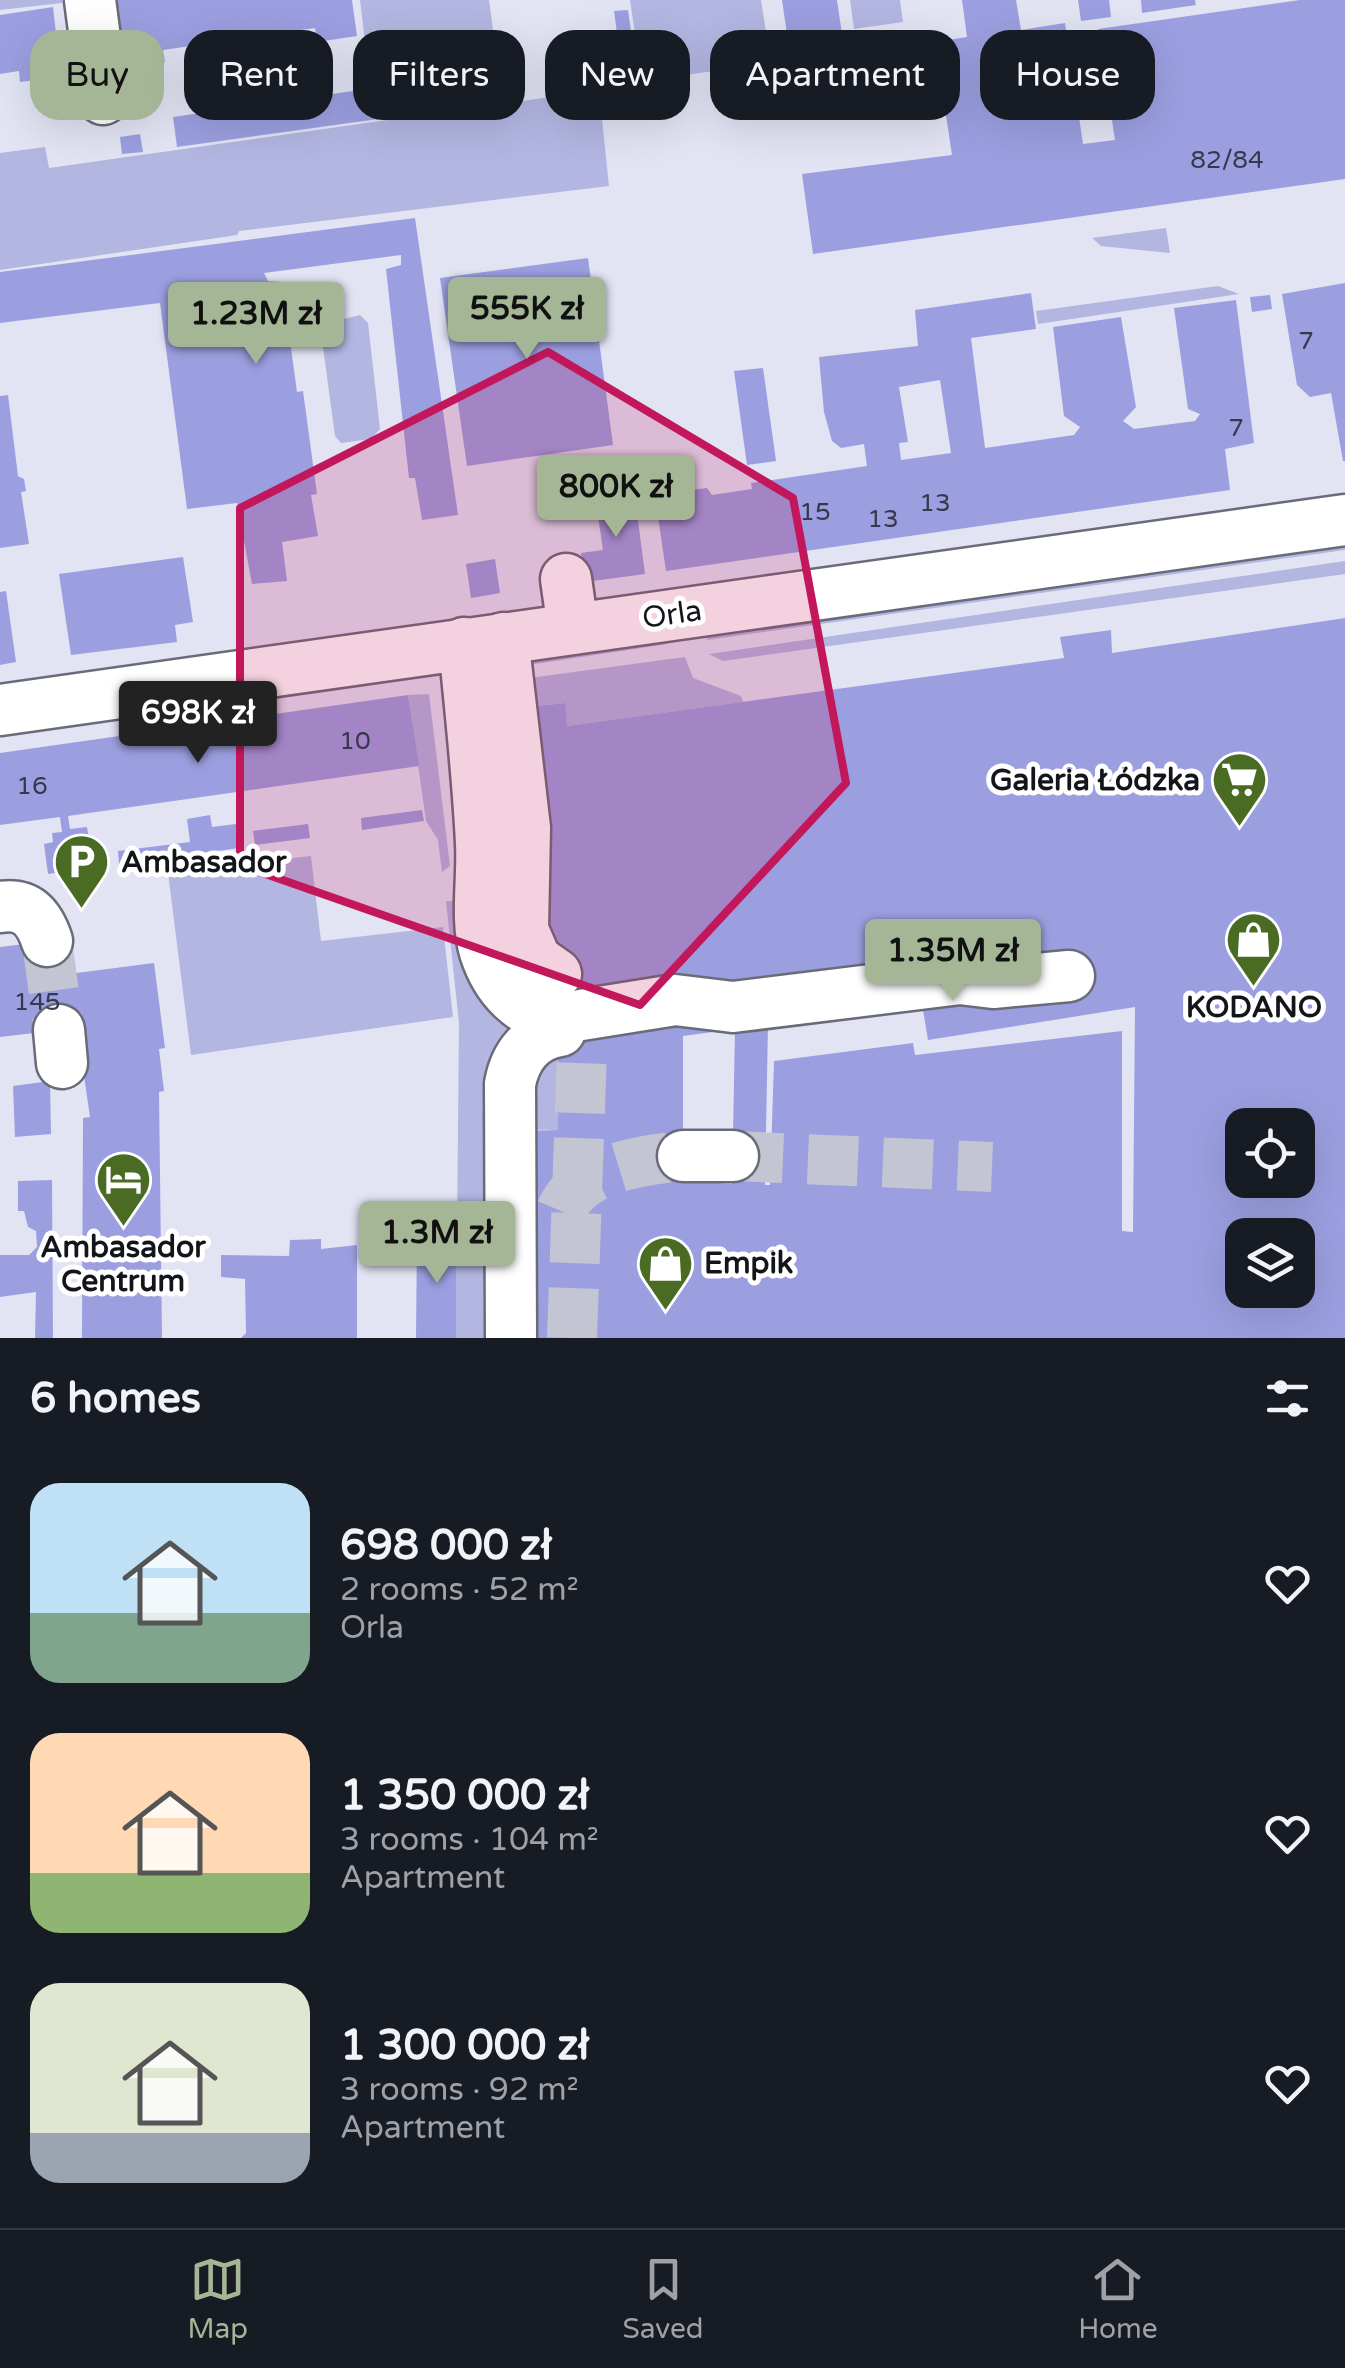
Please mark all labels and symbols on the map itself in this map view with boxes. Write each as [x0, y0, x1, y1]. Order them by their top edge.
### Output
house number: 82/84 [1190, 145, 1264, 175]
pin: 555K zł [435, 277, 619, 362]
pin: 1.23M zł [153, 282, 359, 367]
house number: 7 [1298, 326, 1314, 356]
house number: 7 [1228, 413, 1244, 443]
pin: 800K zł [524, 455, 708, 540]
house number: 13 [919, 488, 951, 518]
house number: 15 [799, 497, 831, 527]
house number: 13 [867, 504, 899, 534]
street label: Orla [640, 592, 704, 637]
pin: 698K zł [106, 681, 290, 766]
house number: 10 [339, 726, 371, 756]
supermarket icon: Galeria Łódzka [1209, 750, 1269, 829]
place label: Galeria Łódzka [990, 762, 1200, 799]
house number: 16 [16, 771, 48, 801]
parking icon: Ambasador [52, 832, 112, 911]
place label: Ambasador [121, 844, 287, 881]
shop icon: KODANO [1224, 909, 1284, 988]
pin: 1.35M zł [850, 919, 1056, 1004]
house number: 145 [13, 987, 61, 1017]
place label: KODANO [1186, 989, 1322, 1026]
hotel icon: Ambasador Centrum [93, 1149, 153, 1228]
pin: 1.3M zł [345, 1201, 529, 1286]
place label: Ambasador Centrum [40, 1229, 206, 1300]
shop icon: Empik [635, 1233, 695, 1312]
place label: Empik [704, 1245, 793, 1282]

